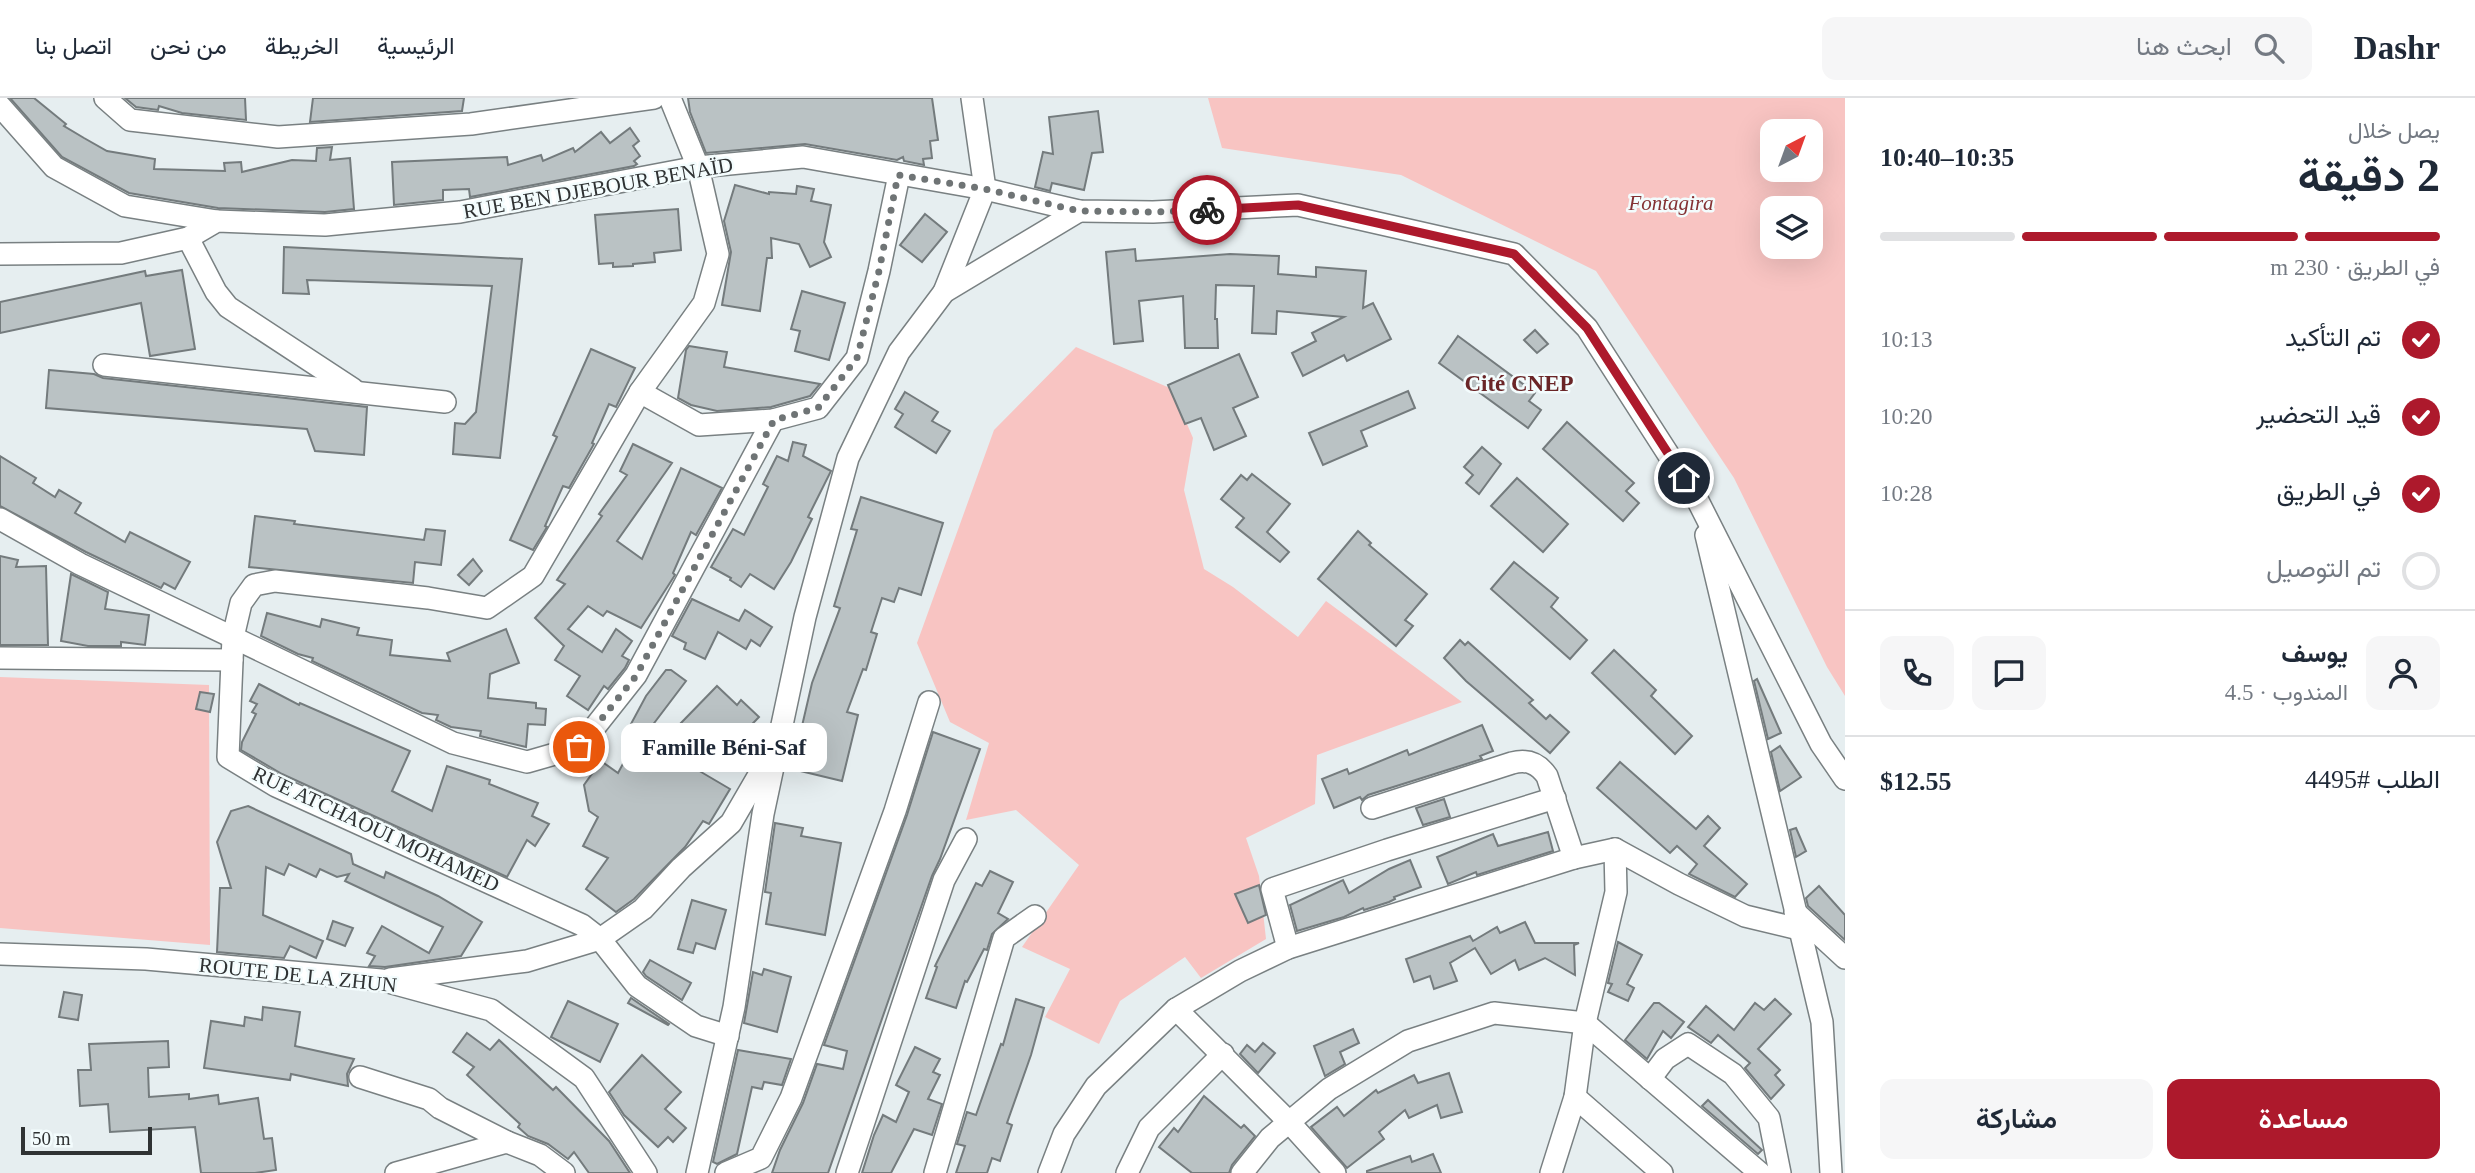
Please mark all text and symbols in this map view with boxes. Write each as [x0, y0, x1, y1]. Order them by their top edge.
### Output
search box [1822, 17, 2312, 80]
icon: search [2250, 29, 2288, 67]
text: Dashr [2354, 30, 2440, 66]
text: ابحث هنا [2136, 32, 2232, 61]
text: اتصل بنا [35, 33, 112, 59]
text: من نحن [150, 33, 227, 59]
text: الخريطة [265, 33, 339, 59]
text: الرئيسية [377, 33, 455, 59]
text: يصل خلال [2348, 118, 2440, 143]
north arrow [1760, 119, 1824, 182]
map controls [1760, 119, 1823, 259]
text: 10:35–10:40 [1880, 143, 2014, 172]
text: 2 دقيقة [2298, 150, 2440, 201]
street label: RUE BEN DJEBOUR BENAÏD [461, 152, 735, 224]
courier [1172, 175, 1242, 245]
icon: bike [1188, 191, 1226, 229]
park label: Fontagira [1627, 191, 1714, 215]
button: layers [1760, 196, 1823, 259]
text: في الطريق · 230 m [2270, 255, 2440, 280]
icon: check [2402, 321, 2440, 359]
text: تم التأكيد [2285, 323, 2381, 352]
text: 10:13 [1880, 327, 1932, 352]
district label: Cité CNEP [1464, 371, 1574, 396]
icon: check [2402, 398, 2440, 436]
text: قيد التحضير [2256, 400, 2381, 429]
text: 10:20 [1880, 404, 1932, 429]
pin [1654, 448, 1714, 508]
icon: home [1665, 459, 1703, 497]
icon: check [2402, 475, 2440, 513]
text: في الطريق [2276, 477, 2381, 506]
text: 10:28 [1880, 481, 1932, 506]
text: تم التوصيل [2266, 554, 2381, 583]
button: phone [1880, 636, 1954, 710]
button: chat [1972, 636, 2046, 710]
button: person [2366, 636, 2440, 710]
text: يوسف [2281, 639, 2348, 668]
text: المندوب · 4.5 [2225, 680, 2348, 705]
pin [549, 717, 609, 777]
callout: Famille Béni-Saf [621, 722, 828, 772]
icon: bag [560, 728, 598, 766]
text: Famille Béni-Saf [642, 735, 806, 760]
street label: RUE ATCHAOUI MOHAMED [249, 761, 503, 897]
text: الطلب #4495 [2305, 765, 2440, 794]
text: $12.55 [1880, 767, 1952, 796]
street label: ROUTE DE LA ZHUN [198, 953, 398, 997]
button: مشاركة [1880, 1079, 2153, 1159]
button: مساعدة [2167, 1079, 2440, 1159]
scale bar [21, 1124, 152, 1156]
text: 50 m [32, 1128, 71, 1149]

